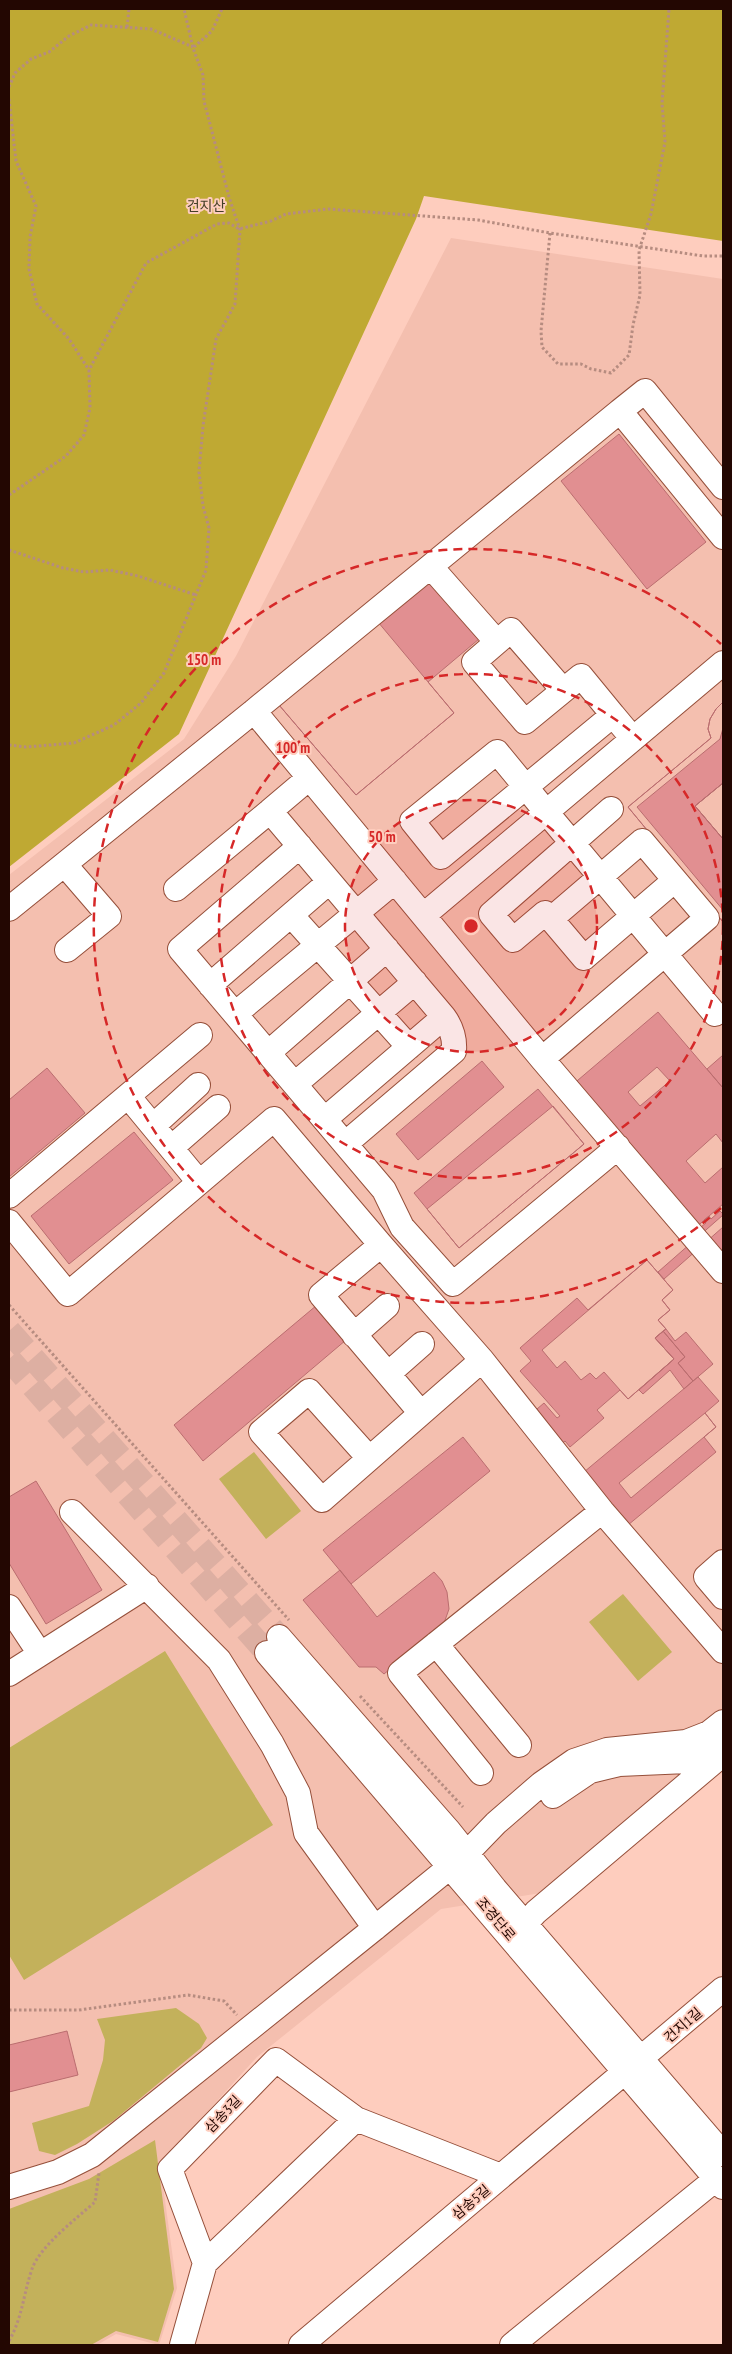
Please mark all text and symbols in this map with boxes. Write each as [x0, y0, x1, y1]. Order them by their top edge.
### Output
park label: 건지산 [187, 197, 225, 215]
text: 150 m [187, 650, 221, 669]
text: 100 m [276, 738, 310, 757]
text: 50 m [368, 827, 396, 846]
centre of rings [462, 917, 480, 935]
street label: 조경단로 [473, 1893, 520, 1945]
street label: 건지1길 [660, 2003, 706, 2047]
street label: 삼송3길 [201, 2092, 245, 2136]
street label: 삼송5길 [448, 2181, 494, 2223]

